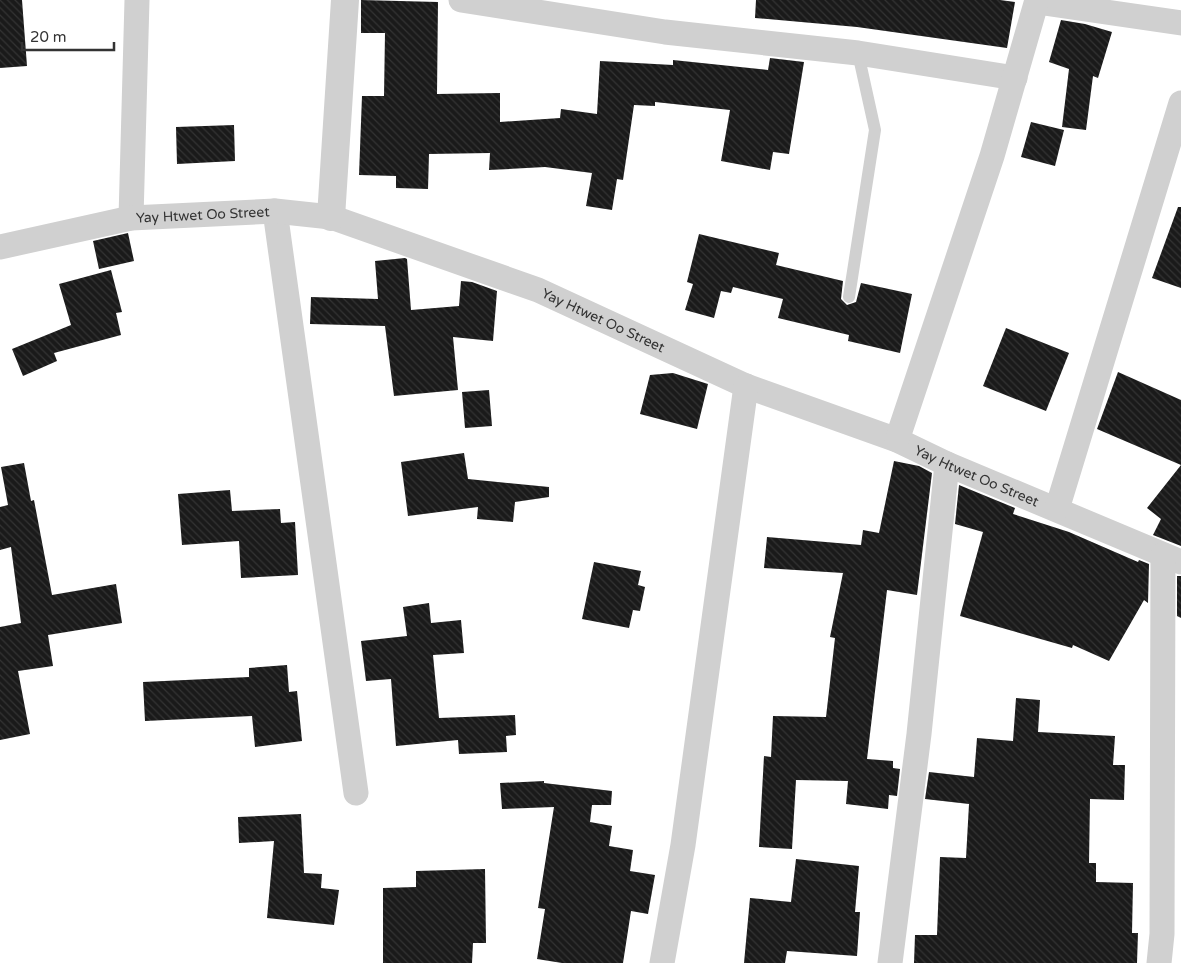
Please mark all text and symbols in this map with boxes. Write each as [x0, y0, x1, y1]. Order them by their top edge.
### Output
scale bar [22, 20, 115, 52]
text: 20 m [30, 28, 67, 46]
street label: Yay Htwet Oo Street [136, 203, 271, 227]
street label: Yay Htwet Oo Street [539, 285, 668, 357]
street label: Yay Htwet Oo Street [912, 442, 1042, 511]

